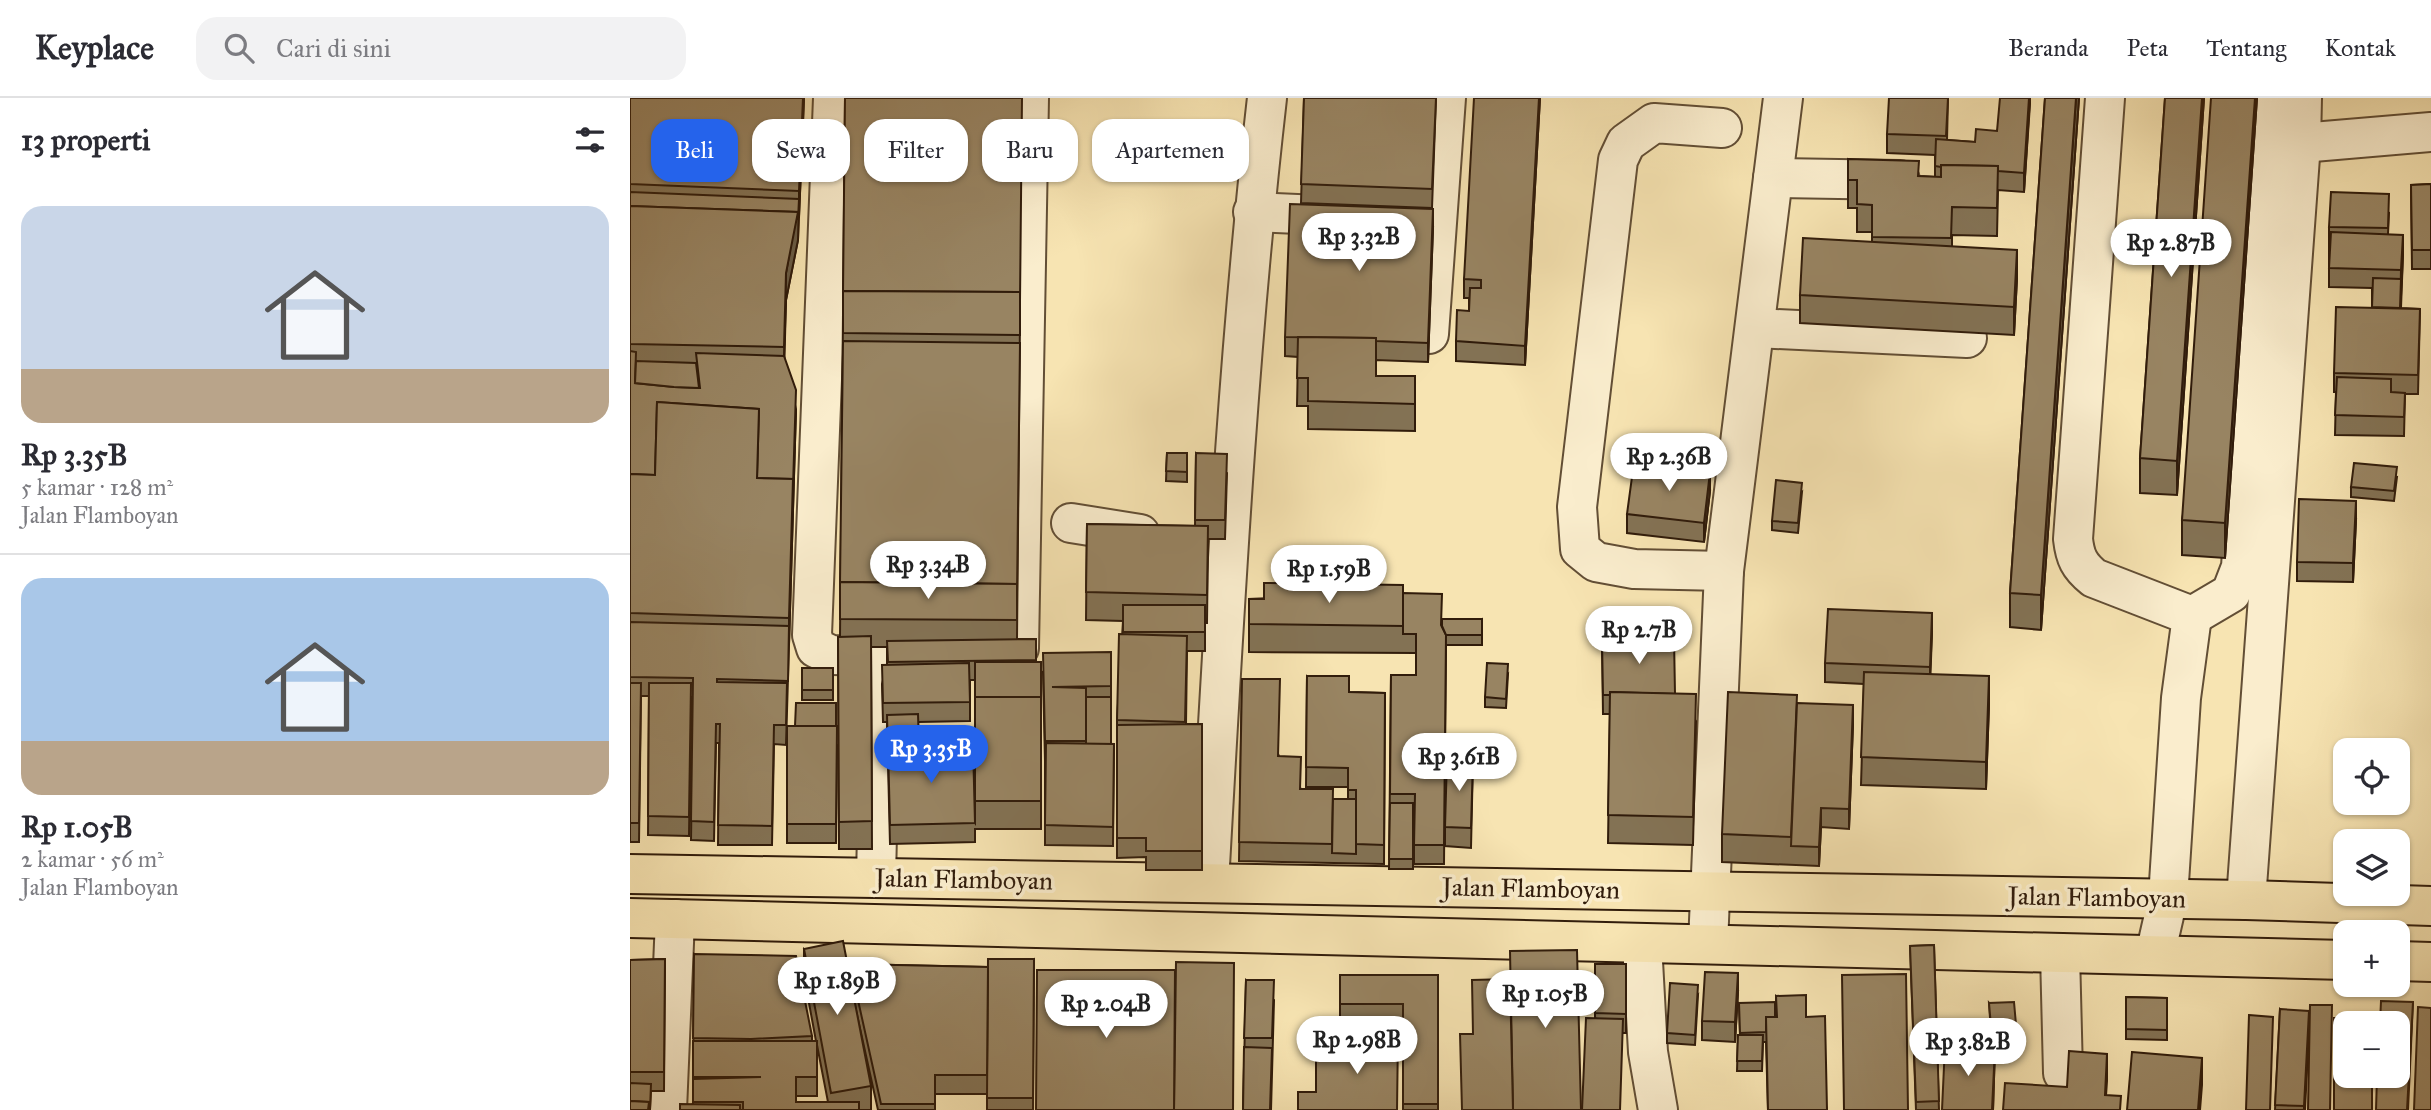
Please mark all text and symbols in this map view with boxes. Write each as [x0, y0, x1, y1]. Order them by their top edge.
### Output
search box [196, 17, 686, 80]
text: Keyplace [35, 28, 154, 68]
icon: search [220, 29, 258, 67]
text: Cari di sini [276, 32, 391, 64]
text: Beranda [2008, 33, 2088, 63]
text: Peta [2126, 33, 2168, 63]
text: Tentang [2206, 33, 2286, 63]
text: Kontak [2324, 33, 2396, 63]
chip: Beli [651, 119, 738, 182]
chip: Sewa [752, 119, 850, 182]
chip: Filter [864, 119, 968, 182]
chip: Baru [982, 119, 1078, 182]
chip: Apartemen [1092, 119, 1249, 182]
icon: filters [571, 121, 609, 159]
text: 13 properti [21, 122, 150, 158]
pin: Rp 3.32B [1287, 214, 1431, 273]
pin: Rp 2.87B [2099, 220, 2243, 279]
text: Rp 3.32B [1318, 222, 1400, 250]
text: Rp 2.87B [2127, 228, 2215, 256]
icon: home [252, 252, 378, 378]
pin: Rp 2.36B [1597, 434, 1741, 493]
text: Rp 3.35B [21, 437, 128, 473]
text: Rp 2.36B [1626, 442, 1712, 470]
text: 5 kamar · 128 m² [21, 473, 173, 501]
text: Jalan Flamboyan [21, 501, 179, 529]
pin: Rp 3.34B [856, 542, 1000, 601]
pin: Rp 1.59B [1257, 546, 1401, 605]
text: Rp 3.34B [886, 550, 970, 578]
text: Rp 1.59B [1287, 554, 1371, 582]
pin: Rp 2.7B [1574, 606, 1704, 666]
text: Rp 2.7B [1601, 615, 1677, 643]
icon: home [252, 624, 378, 750]
pin: Rp 3.35B [859, 726, 1003, 785]
text: Rp 3.35B [890, 734, 972, 762]
pin: Rp 3.61B [1387, 734, 1531, 793]
map controls [2333, 738, 2410, 1088]
button: locate [2333, 738, 2410, 815]
text: Rp 3.61B [1418, 742, 1500, 770]
text: Rp 1.05B [21, 809, 133, 845]
button: layers [2333, 829, 2410, 906]
text: 2 kamar · 56 m² [21, 845, 164, 873]
street label: Jalan Flamboyan [872, 861, 1053, 897]
street label: Jalan Flamboyan [1439, 870, 1620, 906]
text: Jalan Flamboyan [21, 873, 179, 901]
street label: Jalan Flamboyan [2005, 879, 2186, 915]
button: + [2333, 920, 2410, 997]
pin: Rp 1.89B [765, 958, 909, 1017]
text: Rp 1.89B [794, 966, 880, 994]
pin: Rp 1.05B [1473, 970, 1617, 1030]
text: Rp 1.05B [1502, 979, 1588, 1007]
pin: Rp 2.04B [1034, 981, 1178, 1040]
text: Rp 2.04B [1061, 989, 1151, 1017]
button: − [2333, 1011, 2410, 1088]
pin: Rp 2.98B [1285, 1016, 1429, 1076]
pin: Rp 3.82B [1896, 1018, 2040, 1078]
text: Rp 2.98B [1312, 1025, 1402, 1053]
text: Rp 3.82B [1925, 1027, 2011, 1055]

